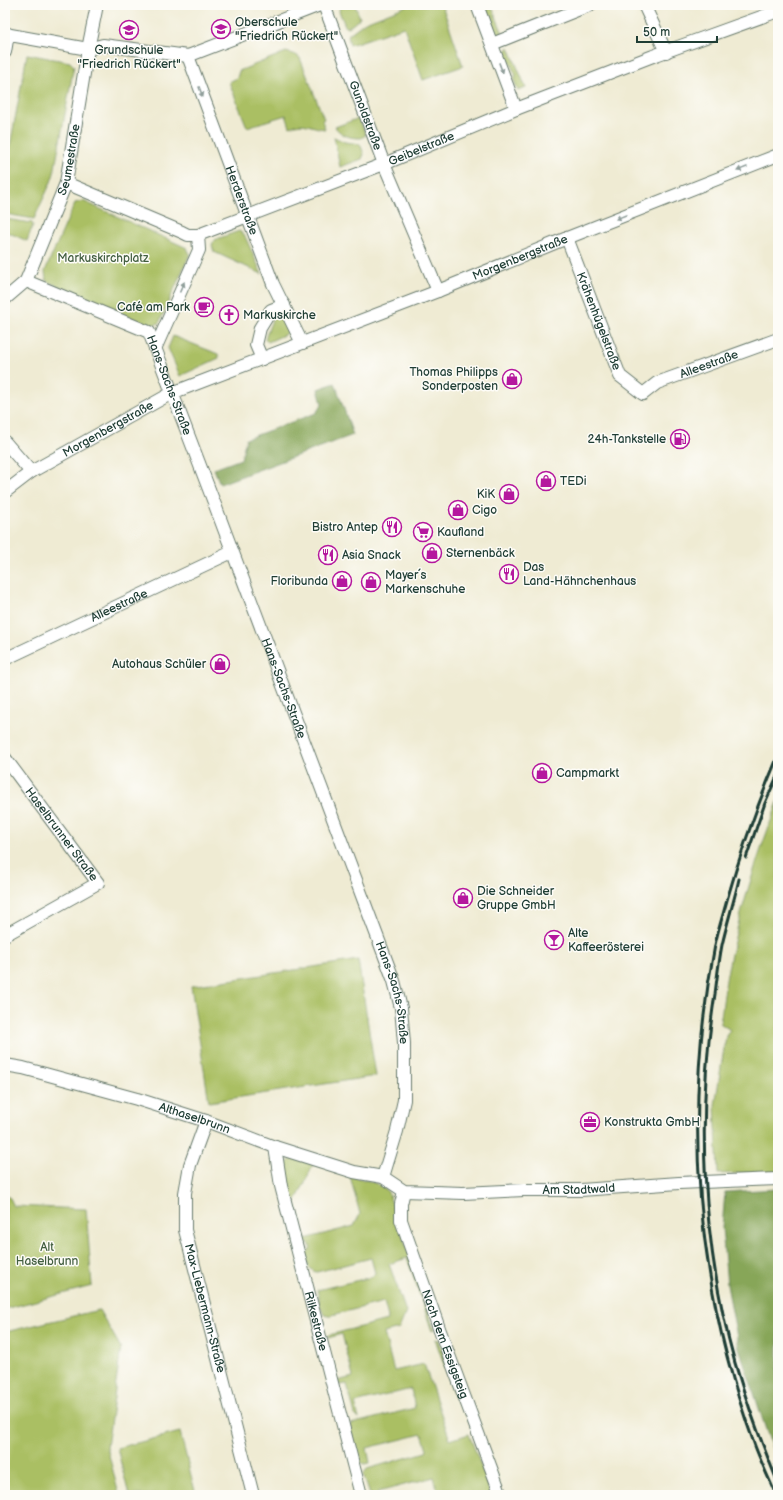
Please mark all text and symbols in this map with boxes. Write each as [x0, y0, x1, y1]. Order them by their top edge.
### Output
place label: Oberschule "Friedrich Rückert" [235, 15, 338, 44]
school or university icon: Oberschule "Friedrich Rückert" [210, 18, 232, 40]
scale bar [637, 18, 717, 44]
school or university icon: Grundschule "Friedrich Rückert" [118, 19, 140, 41]
text: 50 m [643, 25, 670, 40]
place label: Grundschule "Friedrich Rückert" [77, 43, 181, 72]
one-way arrow [498, 62, 504, 74]
street label: Gunoldstraße [346, 79, 386, 152]
one-way arrow [199, 87, 205, 99]
street label: Seumestraße [54, 123, 83, 198]
street label: Geibelstraße [386, 128, 456, 169]
street label: Herderstraße [222, 164, 262, 237]
one-way arrow [736, 166, 747, 172]
one-way arrow [614, 214, 626, 220]
street label: Morgenbergstraße [470, 231, 570, 284]
park label: Markuskirchplatz [57, 251, 149, 266]
street label: Krähenhügelstraße [573, 270, 624, 372]
one-way arrow [179, 282, 185, 293]
cafe icon: Café am Park [193, 296, 215, 318]
place label: Café am Park [117, 300, 190, 315]
church icon: Markuskirche [218, 304, 240, 326]
place label: Markuskirche [243, 308, 316, 323]
street label: Hans-Sachs-Straße [143, 333, 195, 437]
street label: Alleestraße [678, 347, 740, 382]
place label: Thomas Philipps Sonderposten [409, 365, 498, 394]
shop icon: Thomas Philipps Sonderposten [501, 368, 523, 390]
street label: Morgenbergstraße [60, 398, 156, 460]
fuel station icon: 24h-Tankstelle [669, 428, 691, 450]
place label: 24h-Tankstelle [588, 432, 666, 447]
shop icon: TEDi [535, 470, 557, 492]
place label: TEDi [560, 474, 587, 489]
shop icon: KiK [498, 483, 520, 505]
place label: KiK [477, 487, 495, 502]
shop icon: Cigo [447, 499, 469, 521]
place label: Cigo [472, 503, 497, 518]
restaurant icon: Bistro Antep [381, 516, 403, 538]
place label: Bistro Antep [312, 520, 378, 535]
supermarket icon: Kaufland [412, 521, 434, 543]
place label: Kaufland [437, 525, 484, 540]
shop icon: Sternenbäck [421, 542, 443, 564]
restaurant icon: Asia Snack [317, 544, 339, 566]
place label: Sternenbäck [446, 546, 515, 561]
place label: Asia Snack [342, 548, 401, 563]
place label: Das Land-Hähnchenhaus [523, 560, 636, 589]
restaurant icon: Das Land-Hähnchenhaus [498, 563, 520, 585]
place label: Mayer´s Markenschuhe [385, 568, 465, 597]
shop icon: Floribunda [331, 570, 353, 592]
shop icon: Mayer´s Markenschuhe [360, 571, 382, 593]
place label: Floribunda [271, 574, 328, 589]
street label: Alleestraße [88, 585, 150, 625]
street label: Hans-Sachs-Straße [258, 636, 310, 740]
shop icon: Autohaus Schüler [209, 653, 231, 675]
place label: Autohaus Schüler [112, 657, 207, 672]
shop icon: Campmarkt [531, 762, 553, 784]
place label: Campmarkt [556, 766, 619, 781]
street label: Haselbrunner Straße [22, 784, 101, 884]
place label: Die Schneider Gruppe GmbH [477, 884, 556, 913]
shop icon: Die Schneider Gruppe GmbH [452, 887, 474, 909]
place label: Alte Kaffeerösterei [568, 926, 644, 955]
bar icon: Alte Kaffeerösterei [543, 929, 565, 951]
street label: Hans-Sachs-Straße [372, 939, 412, 1045]
street label: Althaselbrunn [157, 1099, 233, 1137]
office icon: Konstrukta GmbH [579, 1111, 601, 1133]
place label: Konstrukta GmbH [604, 1115, 700, 1130]
street label: Am Stadtwald [543, 1180, 616, 1198]
park label: Alt Haselbrunn [16, 1240, 79, 1269]
street label: Max-Liebermann-Straße [181, 1242, 229, 1374]
street label: Nach dem Essigsteig [418, 1287, 472, 1401]
street label: Rilkestraße [301, 1290, 331, 1353]

